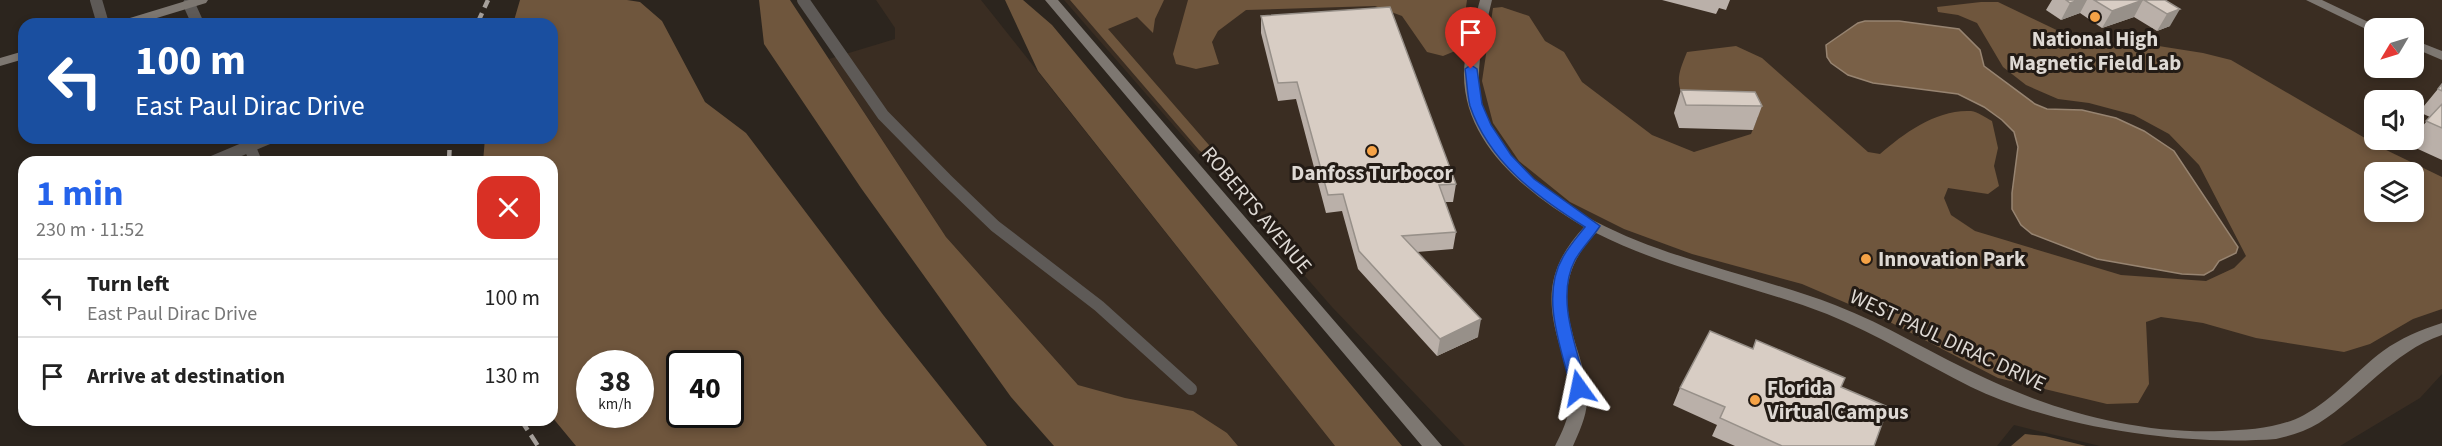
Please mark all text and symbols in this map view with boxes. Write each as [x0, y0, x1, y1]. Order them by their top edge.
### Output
pin [1445, 7, 1496, 69]
marker: National High Magnetic Field Lab [2088, 10, 2102, 24]
icon: arrive [1454, 16, 1487, 49]
north arrow [2364, 18, 2424, 78]
map controls [2364, 18, 2424, 222]
place label: National High Magnetic Field Lab [2009, 24, 2181, 78]
text: 100 m [135, 31, 246, 91]
icon: left [36, 42, 114, 120]
text: East Paul Dirac Drive [135, 87, 365, 126]
button: sound [2364, 90, 2424, 150]
street label: ROBERTS AVENUE [1195, 140, 1319, 280]
marker: Danfoss Turbocor [1365, 144, 1379, 158]
place label: Danfoss Turbocor [1291, 158, 1454, 188]
button: layers [2364, 162, 2424, 222]
text: 1 min [36, 168, 124, 219]
button: close [477, 176, 540, 239]
text: 230 m · 11:52 [36, 216, 144, 244]
place label: Innovation Park [1878, 244, 2026, 274]
marker: Innovation Park [1859, 252, 1873, 266]
text: Turn left [87, 268, 169, 300]
street label: WEST PAUL DIRAC DRIVE [1845, 281, 2051, 399]
icon: left [36, 282, 69, 315]
text: 100 m [485, 282, 540, 314]
text: East Paul Dirac Drive [87, 300, 257, 328]
speed limit sign: 40 [666, 350, 744, 428]
position arrow [1547, 356, 1611, 420]
icon: arrive [36, 360, 69, 393]
text: Arrive at destination [87, 360, 285, 392]
text: 130 m [485, 360, 540, 392]
text: 38 [599, 360, 631, 403]
place label: Florida Virtual Campus [1766, 373, 1909, 427]
marker: Florida Virtual Campus [1748, 393, 1762, 407]
text: km/h [598, 394, 632, 415]

